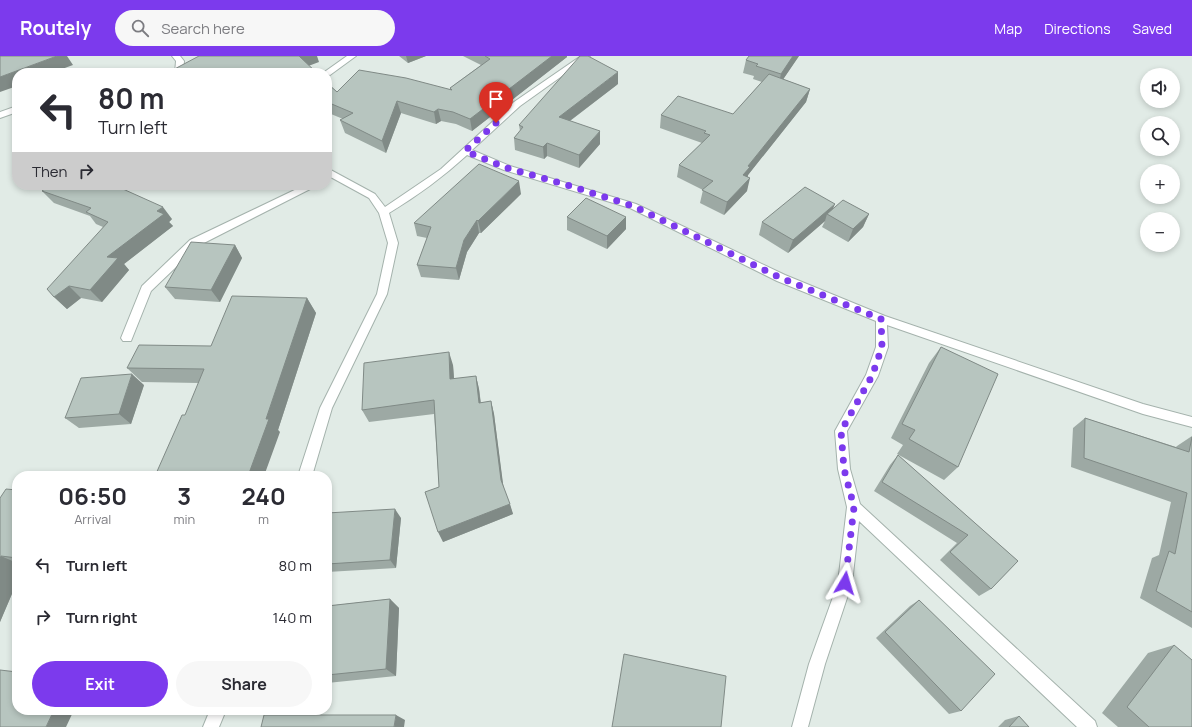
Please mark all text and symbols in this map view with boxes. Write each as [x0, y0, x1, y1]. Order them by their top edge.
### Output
search box [115, 10, 395, 46]
text: Routely [20, 15, 91, 41]
icon: search [129, 17, 151, 39]
text: Search here [161, 18, 245, 39]
text: Map [994, 19, 1022, 38]
text: Directions [1044, 19, 1111, 38]
text: Saved [1133, 19, 1172, 38]
map controls [1140, 68, 1180, 252]
button: sound [1140, 68, 1180, 108]
text: 80 m [98, 79, 164, 117]
pin [479, 82, 513, 123]
icon: left [32, 84, 84, 136]
icon: arrive [485, 88, 507, 110]
text: Turn left [98, 115, 168, 139]
button: search [1140, 116, 1180, 156]
icon: right [75, 160, 97, 182]
text: Then [32, 161, 67, 182]
button: + [1140, 164, 1180, 204]
button: − [1140, 212, 1180, 252]
text: 06:50 [58, 479, 127, 512]
text: 3 [177, 479, 191, 512]
text: 240 [241, 479, 286, 512]
text: Arrival [74, 510, 111, 528]
text: min [173, 510, 195, 528]
text: m [258, 510, 269, 528]
icon: left [32, 554, 54, 576]
text: Turn left [66, 555, 128, 576]
text: 80 m [278, 555, 312, 576]
position arrow [824, 562, 866, 604]
icon: right [32, 606, 54, 628]
text: Turn right [66, 607, 137, 628]
text: 140 m [272, 607, 312, 628]
button: Exit [32, 661, 168, 707]
button: Share [176, 661, 312, 707]

